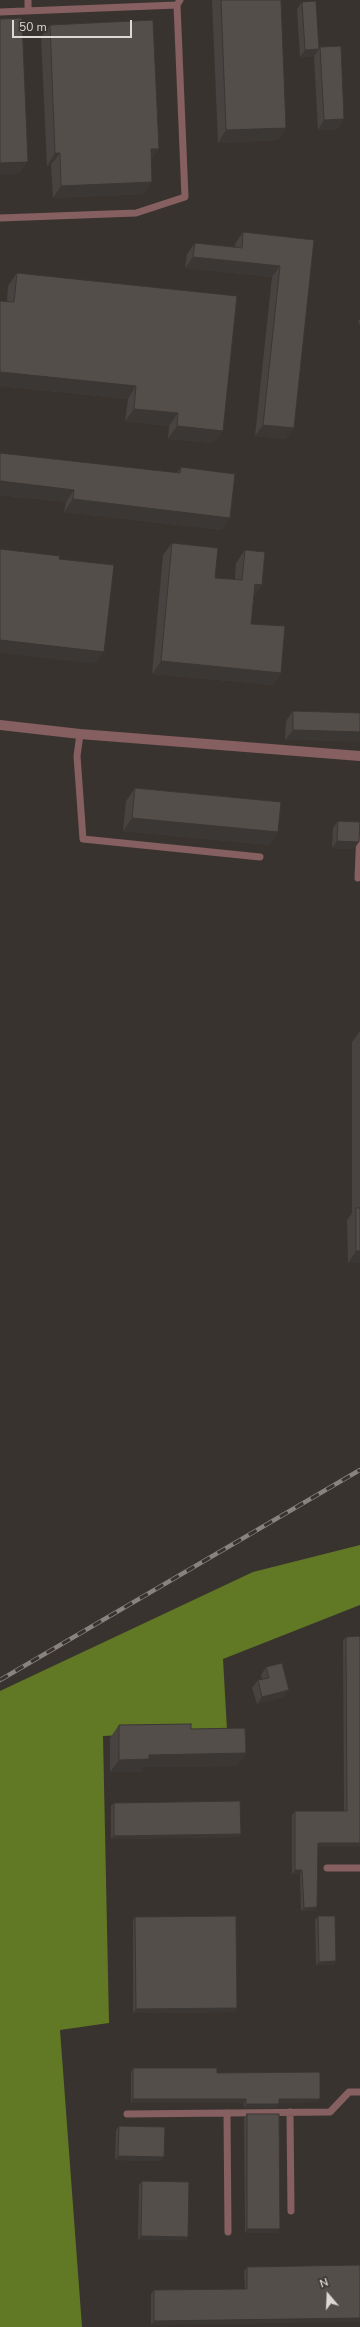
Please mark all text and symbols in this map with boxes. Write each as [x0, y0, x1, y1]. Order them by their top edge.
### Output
scale bar [14, 12, 134, 38]
text: 50 m [19, 19, 47, 35]
north arrow [308, 2275, 348, 2315]
text: N [318, 2275, 330, 2292]

